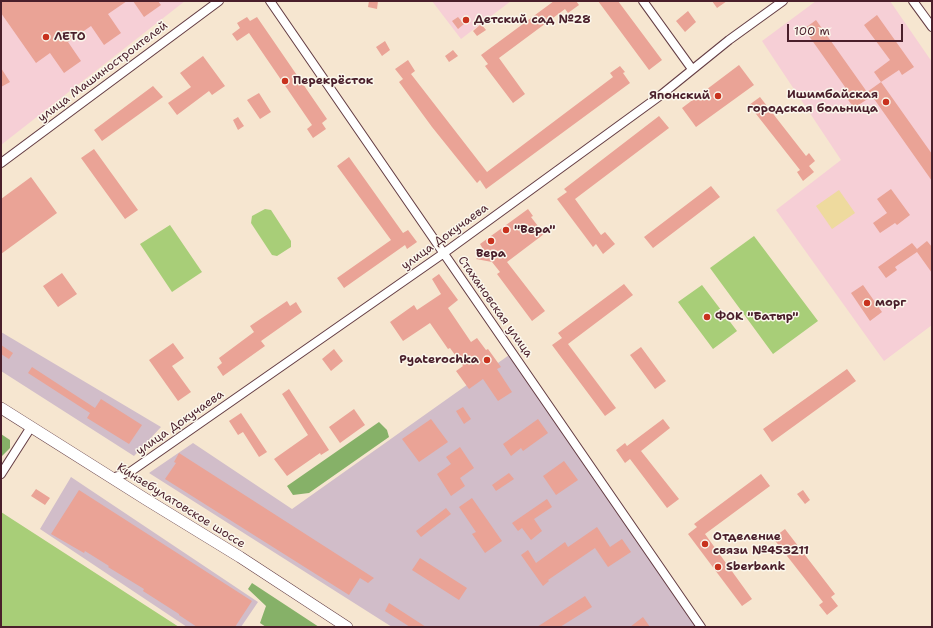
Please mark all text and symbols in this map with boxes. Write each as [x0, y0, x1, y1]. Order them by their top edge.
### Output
place label: Детский сад №28 [474, 13, 591, 27]
marker: Детский сад №28 [461, 15, 471, 25]
scale bar [789, 16, 905, 42]
street label: улица Машиностроителей [35, 18, 171, 126]
text: 100 m [794, 23, 830, 39]
place label: ЛЕТО [54, 30, 86, 44]
marker: ЛЕТО [41, 32, 51, 42]
place label: Перекрёсток [293, 74, 373, 88]
marker: Перекрёсток [280, 76, 290, 86]
place label: Ишимбайская городская больница [747, 88, 878, 116]
place label: Японский [649, 89, 710, 103]
marker: Японский [713, 91, 723, 101]
marker: Ишимбайская городская больница [881, 97, 891, 107]
street label: улица Докучаева [399, 201, 491, 273]
place label: "Вера" [514, 223, 556, 237]
marker: "Вера" [501, 225, 511, 235]
marker: Вера [486, 236, 496, 246]
place label: Вера [476, 247, 506, 261]
street label: Стахановская улица [455, 253, 535, 361]
place label: морг [875, 296, 906, 310]
marker: морг [862, 298, 872, 308]
place label: ФОК "Батыр" [715, 310, 799, 324]
marker: ФОК "Батыр" [702, 312, 712, 322]
place label: Pyaterochka [399, 353, 479, 367]
marker: Pyaterochka [482, 355, 492, 365]
street label: улица Докучаева [133, 387, 227, 459]
street label: Кинзебулатовское шоссе [114, 461, 248, 551]
place label: Отделение связи №453211 [713, 530, 809, 558]
marker: Отделение связи №453211 [700, 539, 710, 549]
place label: Sberbank [726, 560, 785, 574]
marker: Sberbank [713, 562, 723, 572]

